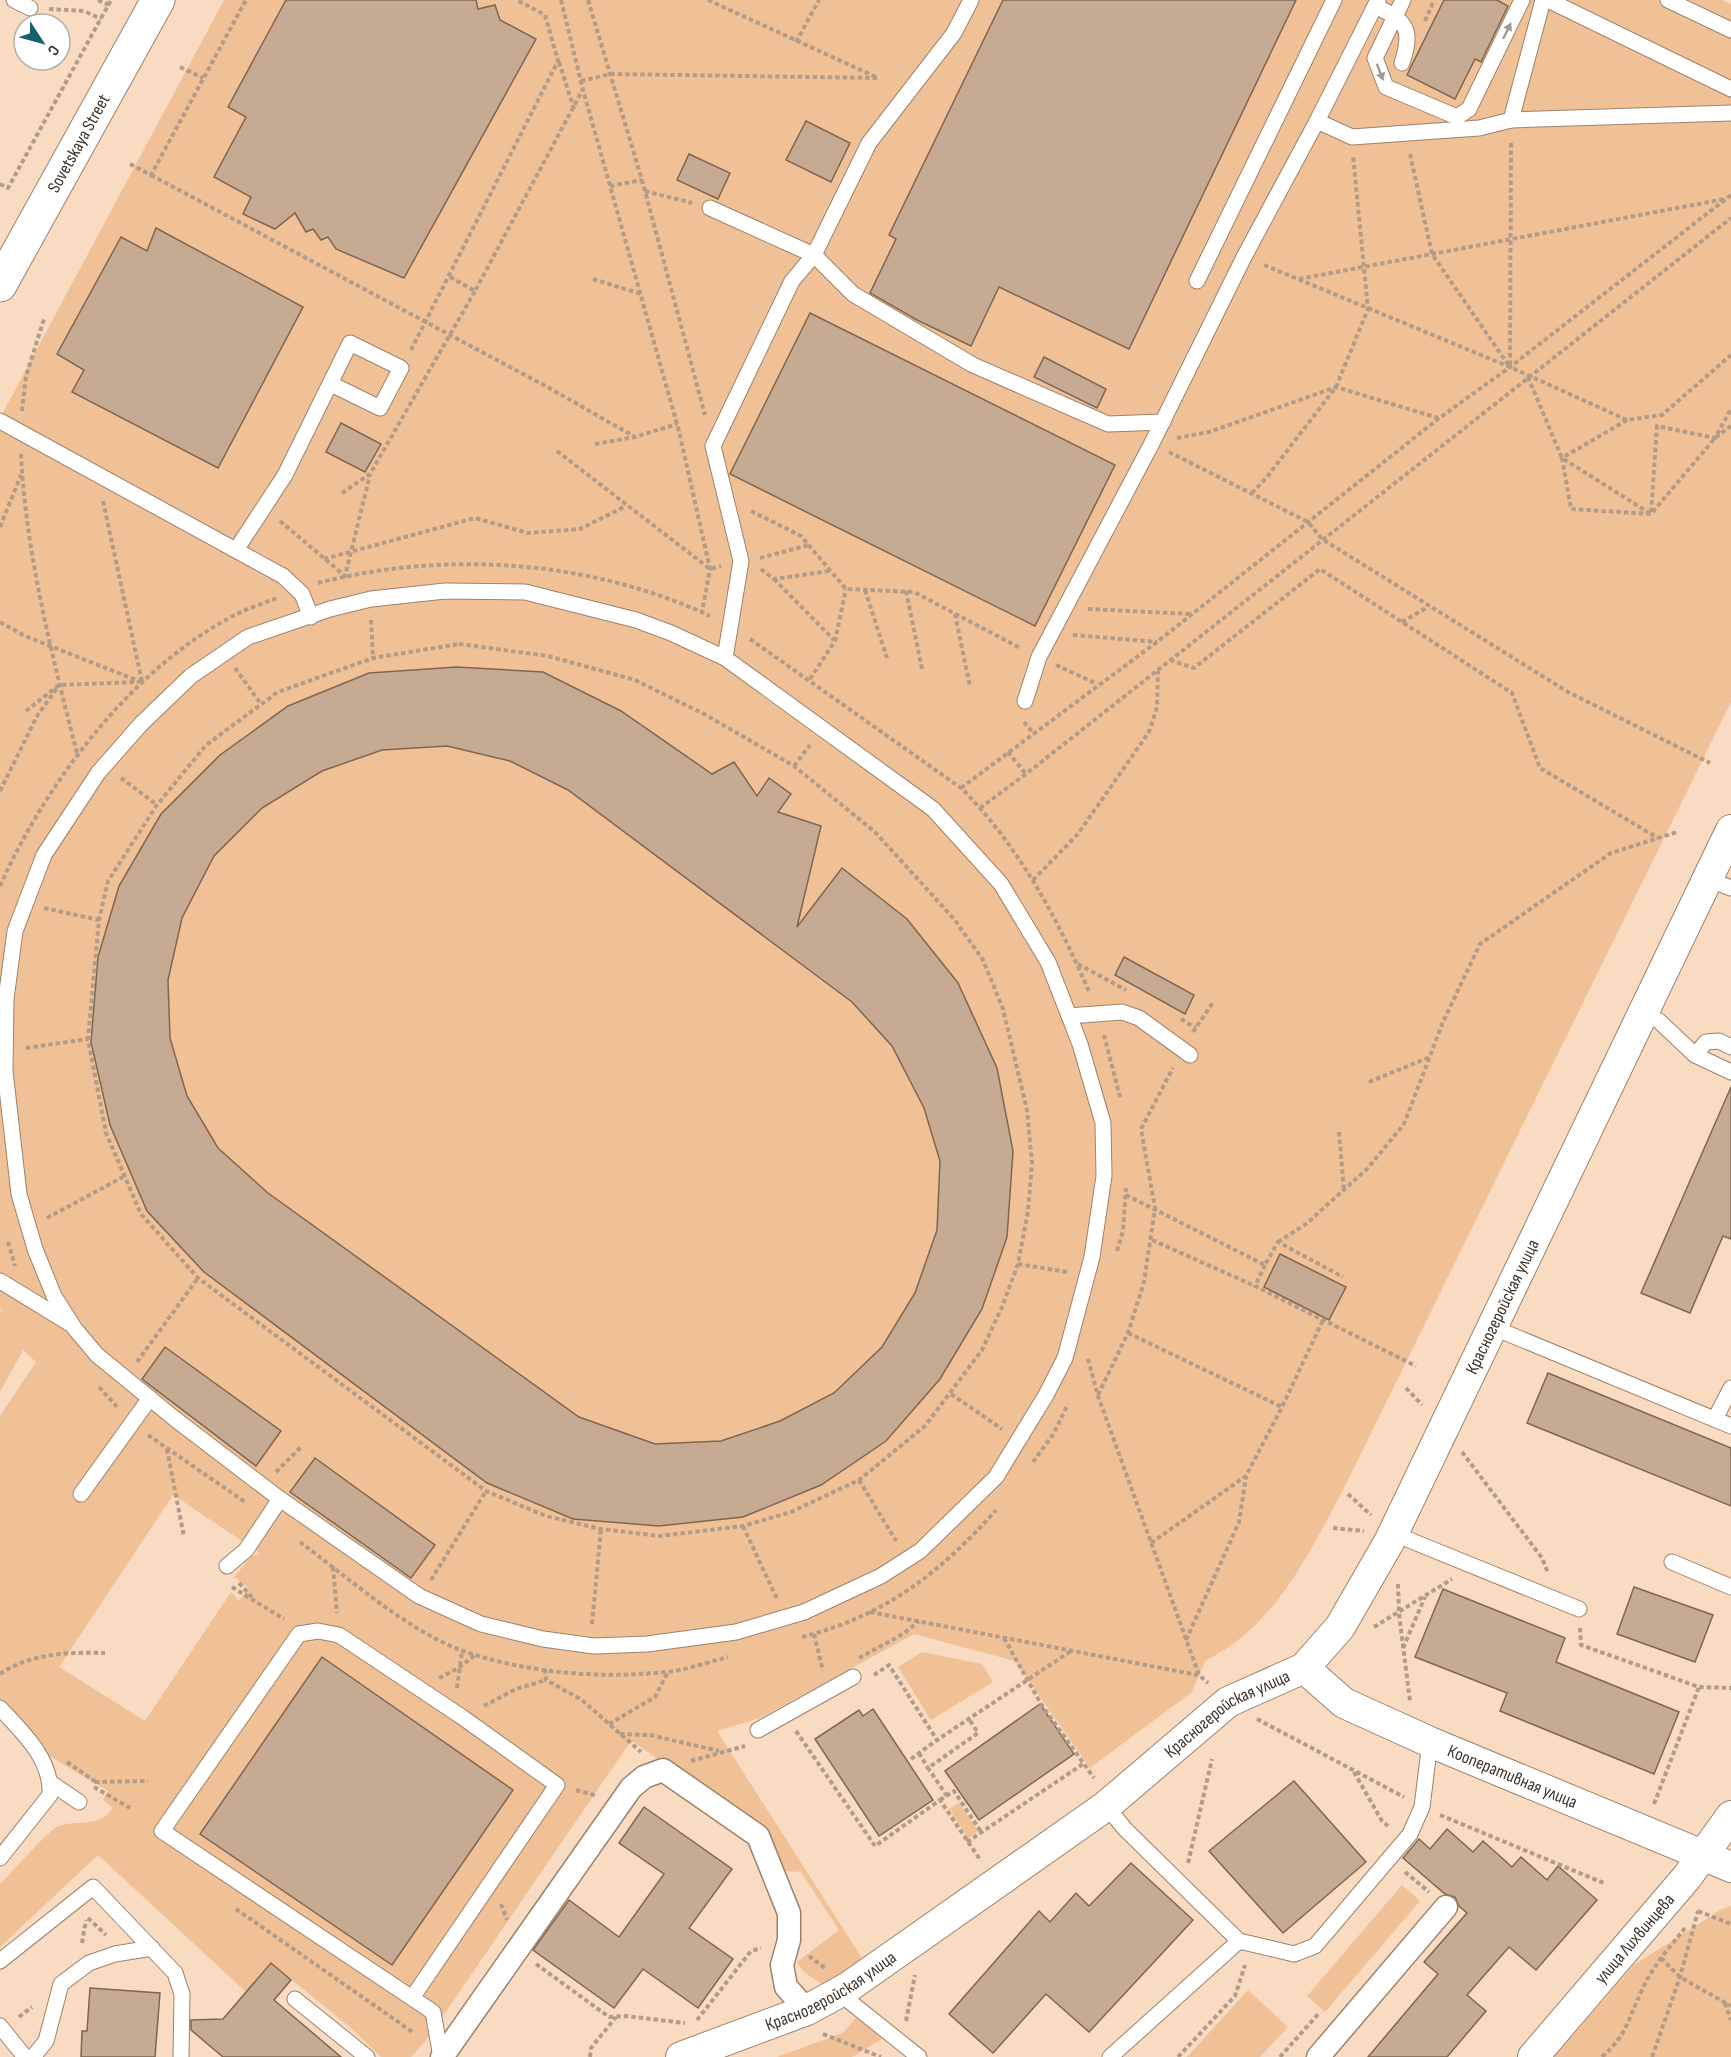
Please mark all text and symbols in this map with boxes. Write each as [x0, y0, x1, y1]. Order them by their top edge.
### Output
north arrow [12, 12, 72, 72]
one-way arrow [1501, 22, 1511, 40]
text: С [43, 41, 63, 59]
one-way arrow [1376, 63, 1385, 81]
street label: Sovetskaya Street [43, 90, 115, 196]
street label: Красногеройская улица [1461, 1236, 1544, 1378]
street label: Красногеройская улица [1160, 1666, 1293, 1763]
street label: Кооперативная улица [1444, 1741, 1580, 1813]
street label: улица Лихвинцева [1591, 1889, 1679, 1988]
street label: Красногеройская улица [762, 1947, 900, 2036]

